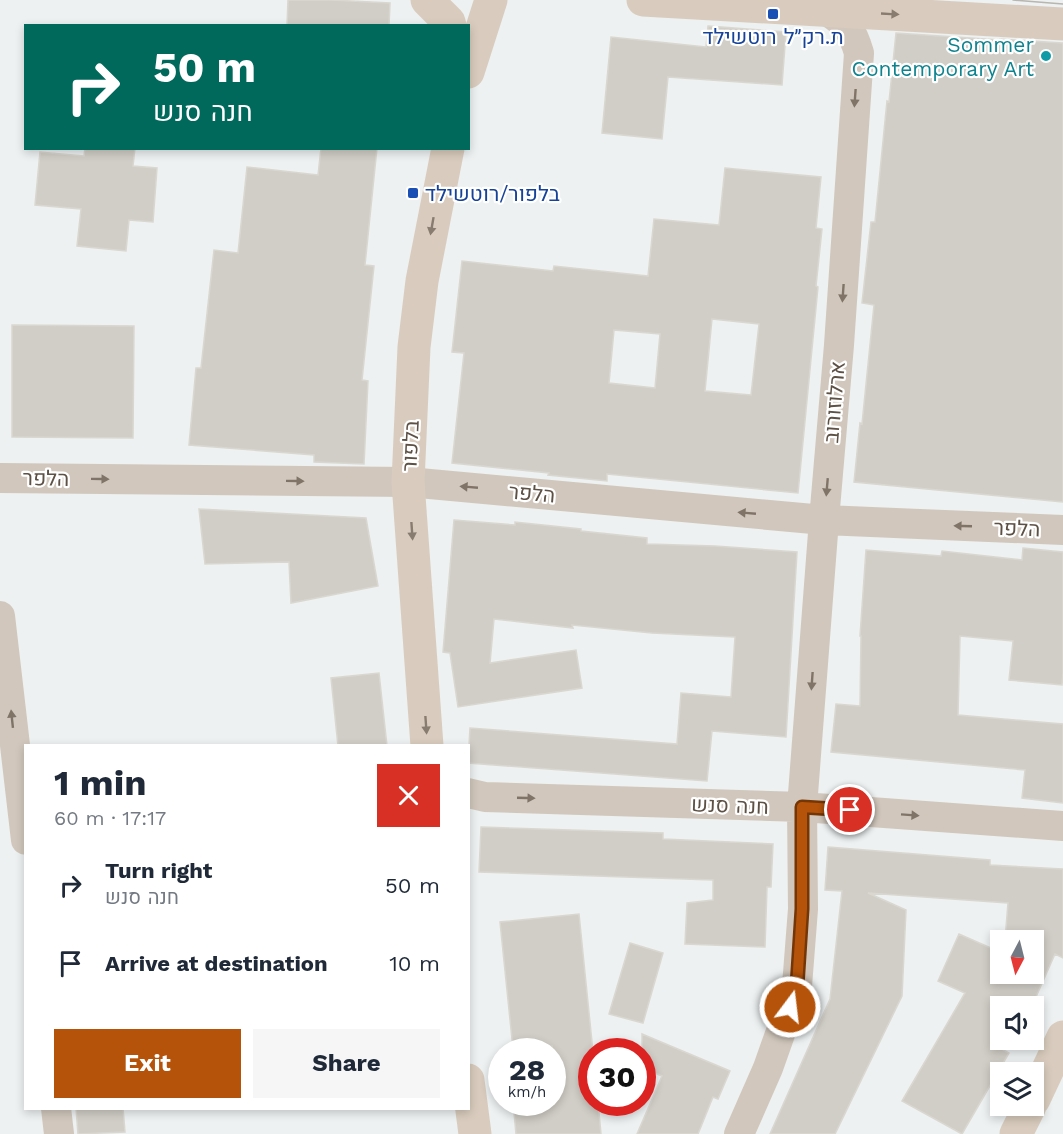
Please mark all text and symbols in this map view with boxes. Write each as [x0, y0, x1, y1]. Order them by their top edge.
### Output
marker: ת.רק״ל רוטשילד [766, 7, 780, 21]
one-way arrow [880, 10, 899, 19]
place label: ת.רק״ל רוטשילד [702, 24, 844, 49]
place label: Sommer Contemporary Art [851, 32, 1034, 81]
text: 50 m [153, 43, 256, 92]
icon: right [54, 48, 132, 126]
marker: Sommer Contemporary Art [1039, 49, 1053, 63]
one-way arrow [851, 89, 860, 108]
text: חנה סנש [153, 96, 253, 128]
place label: בלפור/רוטשילד [425, 181, 560, 206]
marker: בלפור/רוטשילד [406, 186, 420, 200]
one-way arrow [427, 217, 436, 236]
one-way arrow [838, 283, 847, 302]
street label: ארלוזורוב [818, 360, 850, 444]
street label: בלפור [396, 420, 424, 472]
street label: הלפר [22, 465, 70, 491]
one-way arrow [91, 474, 110, 484]
one-way arrow [286, 476, 305, 486]
one-way arrow [822, 477, 832, 496]
street label: הלפר [508, 479, 556, 507]
one-way arrow [460, 482, 479, 492]
one-way arrow [738, 508, 757, 518]
street label: הלפר [993, 515, 1041, 541]
one-way arrow [407, 521, 417, 540]
one-way arrow [953, 521, 972, 531]
one-way arrow [807, 672, 816, 691]
one-way arrow [7, 710, 17, 729]
one-way arrow [421, 716, 431, 735]
text: 1 min [54, 762, 146, 804]
button: close [377, 764, 440, 827]
pin [824, 784, 875, 835]
street label: חנה סנש [691, 791, 769, 819]
icon: arrive [833, 793, 866, 826]
one-way arrow [516, 794, 535, 803]
text: 60 m · 17:17 [54, 806, 166, 830]
one-way arrow [900, 810, 919, 819]
text: Turn right [105, 858, 212, 883]
icon: right [54, 869, 87, 902]
text: 50 m [385, 873, 440, 898]
text: חנה סנש [105, 885, 179, 909]
north arrow [990, 930, 1044, 984]
map controls [990, 930, 1044, 1116]
icon: arrive [54, 947, 87, 980]
text: Arrive at destination [105, 951, 328, 976]
text: 10 m [389, 951, 440, 976]
position arrow [758, 975, 822, 1039]
button: sound [990, 996, 1044, 1050]
button: Exit [54, 1029, 241, 1098]
button: Share [253, 1029, 440, 1098]
speed limit sign: 30 [578, 1038, 656, 1116]
text: 28 [509, 1052, 545, 1087]
button: layers [990, 1062, 1044, 1116]
text: km/h [508, 1083, 546, 1101]

